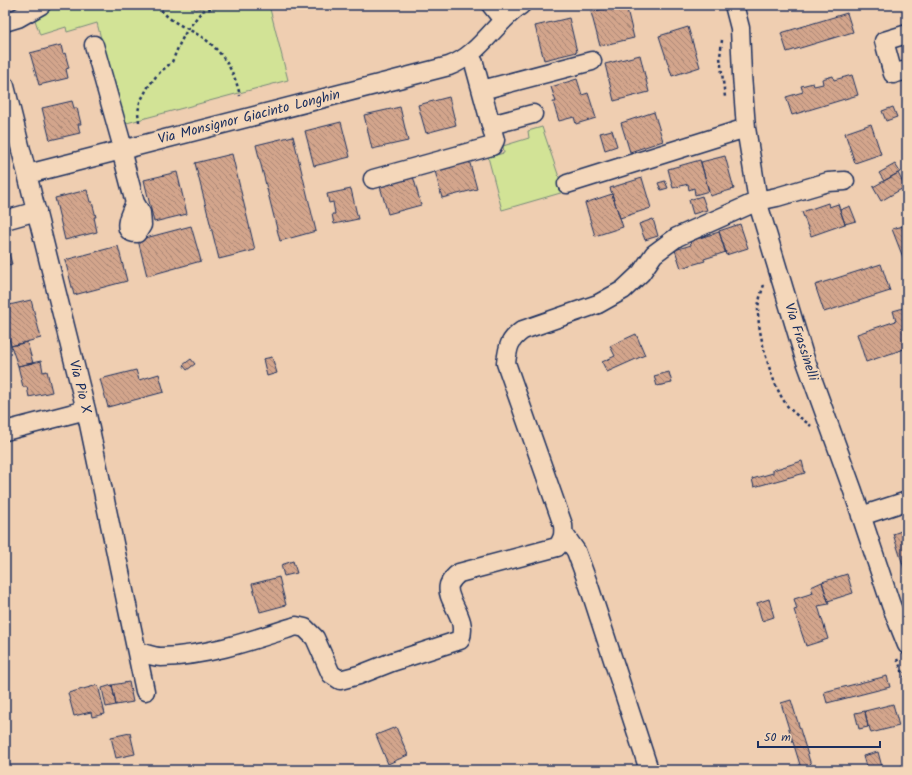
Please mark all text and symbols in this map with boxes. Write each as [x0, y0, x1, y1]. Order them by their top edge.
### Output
street label: Via Monsignor Giacinto Longhin [156, 84, 342, 150]
street label: Via Frassinelli [778, 300, 824, 384]
street label: Via Pio X [63, 358, 97, 416]
scale bar [758, 723, 880, 749]
text: 50 m [764, 728, 791, 747]

